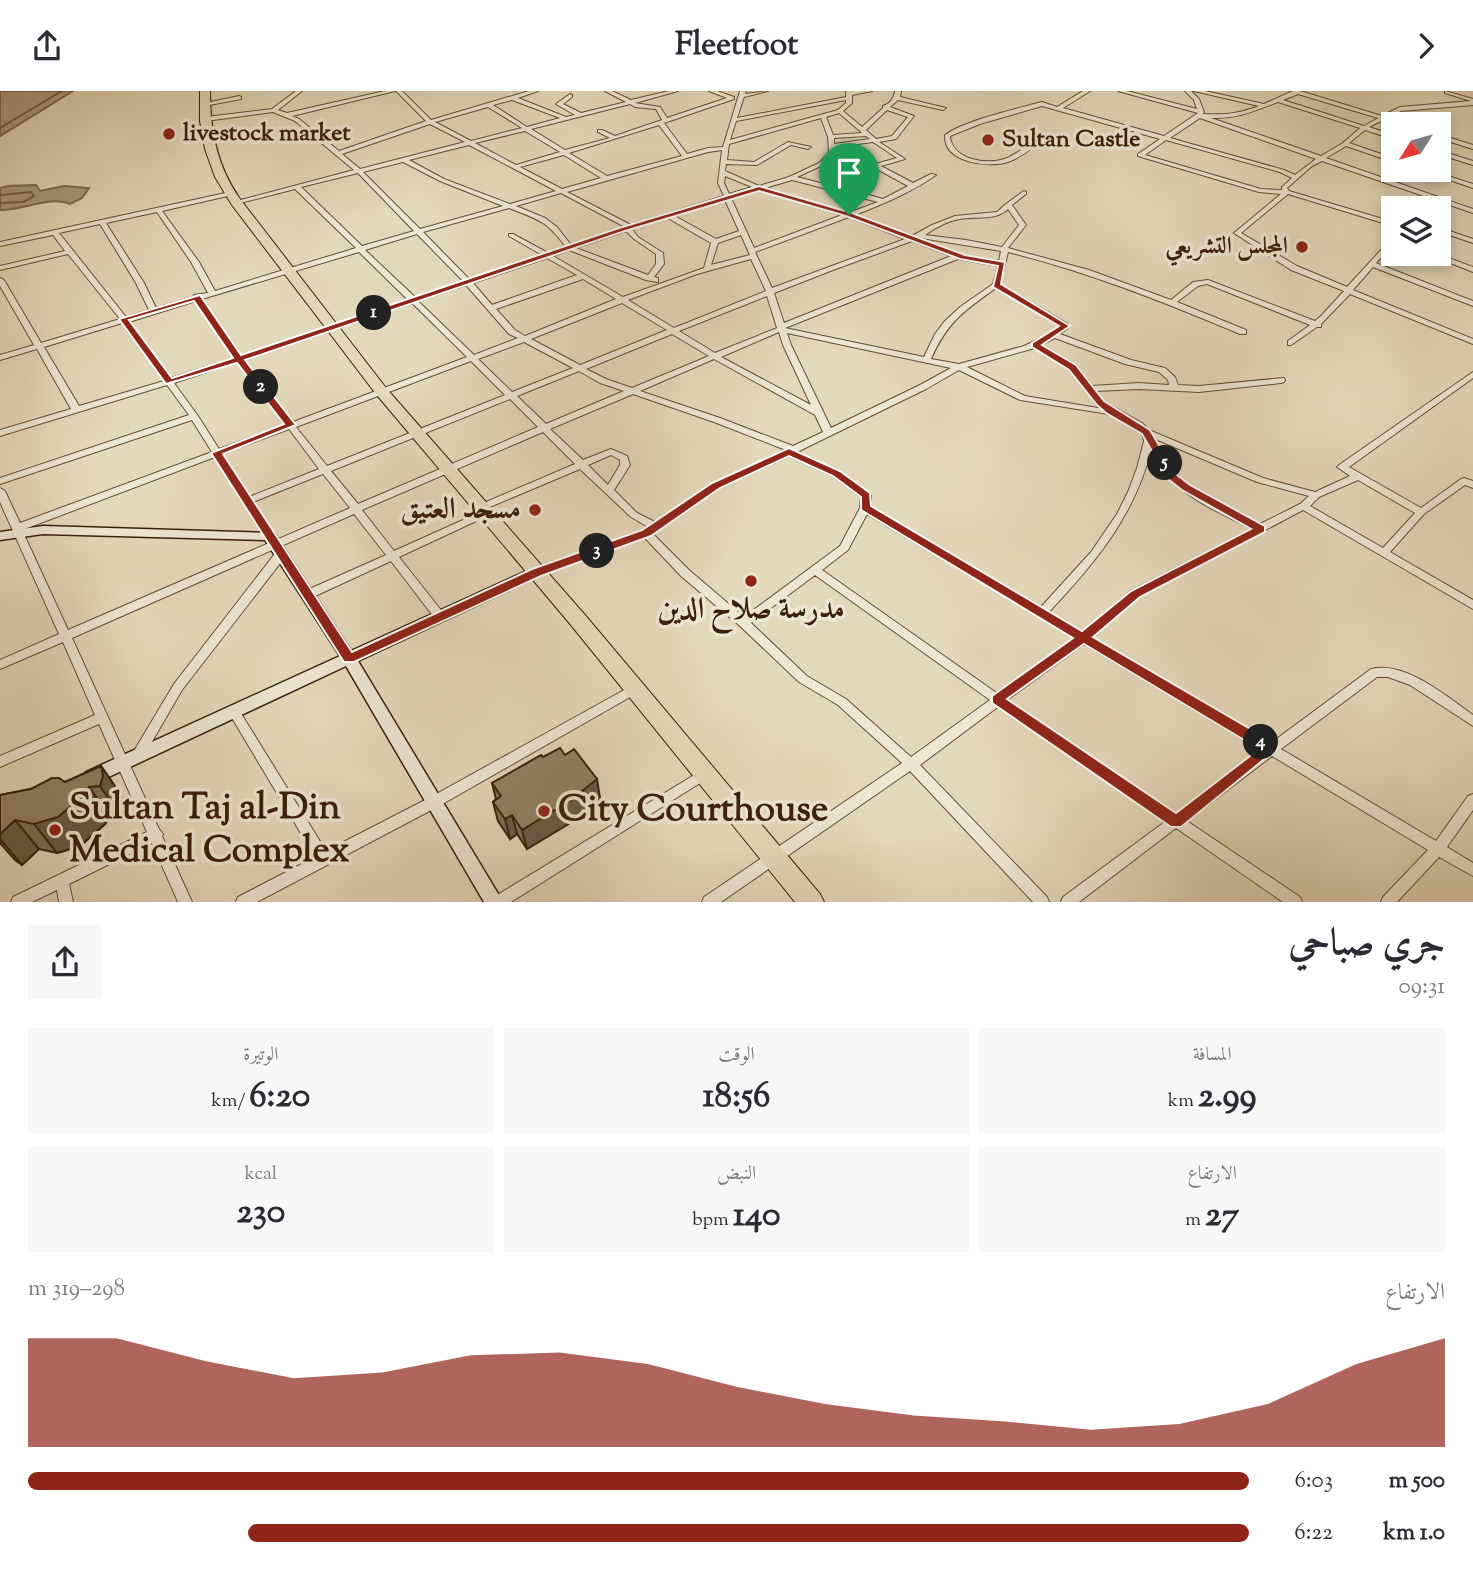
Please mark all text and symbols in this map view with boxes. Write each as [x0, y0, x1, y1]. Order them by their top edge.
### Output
text: Fleetfoot [675, 23, 798, 69]
icon: share [28, 27, 66, 65]
icon: forward [1407, 27, 1445, 65]
north arrow [1381, 112, 1451, 182]
map controls [1381, 112, 1451, 266]
place label: livestock market [183, 117, 351, 151]
place label: Sultan Castle [1002, 123, 1141, 157]
marker: livestock market [161, 126, 177, 142]
marker: Sultan Castle [980, 132, 996, 148]
pin [819, 143, 879, 215]
icon: arrive [830, 154, 868, 192]
button: layers [1381, 196, 1451, 266]
place label: المجلس التشريعي [1166, 230, 1288, 267]
marker: المجلس التشريعي [1294, 239, 1310, 255]
pin: 1 [356, 295, 392, 331]
text: 1 [370, 299, 377, 326]
pin: 2 [244, 369, 278, 405]
text: 2 [256, 373, 265, 400]
pin: 5 [1148, 445, 1182, 481]
text: 5 [1161, 449, 1168, 476]
place label: مسجد العتيق [400, 489, 521, 532]
marker: مسجد العتيق [527, 502, 543, 518]
pin: 3 [580, 533, 614, 568]
text: 3 [593, 537, 600, 564]
marker: مدرسة صلاح الدين [743, 573, 759, 589]
place label: مدرسة صلاح الدين [657, 589, 845, 635]
pin: 4 [1244, 725, 1278, 759]
text: 4 [1256, 728, 1265, 755]
place label: Sultan Taj al-Din Medical Complex [69, 782, 350, 879]
place label: City Courthouse [558, 784, 828, 838]
marker: City Courthouse [536, 803, 552, 819]
marker: Sultan Taj al-Din Medical Complex [47, 822, 63, 838]
text: جري صباحي [1289, 918, 1445, 972]
button: share [28, 925, 102, 999]
text: 09:31 [1399, 971, 1445, 1004]
text: الوتيرة [243, 1042, 278, 1069]
text: الوقت [718, 1042, 755, 1069]
text: المسافة [1193, 1042, 1232, 1069]
text: 6:20 [249, 1072, 310, 1123]
text: 18:56 [703, 1072, 770, 1123]
text: 2.99 [1198, 1072, 1257, 1123]
text: /km [211, 1088, 249, 1115]
text: km [1168, 1088, 1198, 1115]
text: kcal [245, 1161, 277, 1188]
text: النبض [717, 1161, 756, 1188]
text: الارتفاع [1188, 1161, 1237, 1188]
text: 230 [236, 1188, 285, 1239]
text: 140 [733, 1191, 781, 1242]
text: 27 [1205, 1191, 1239, 1242]
text: bpm [692, 1207, 733, 1234]
text: m [1185, 1207, 1205, 1234]
text: 298–319 m [28, 1273, 125, 1306]
text: الارتفاع [1385, 1277, 1445, 1310]
text: 6:03 [1295, 1465, 1333, 1498]
text: 500 m [1389, 1465, 1445, 1498]
text: 6:22 [1294, 1517, 1333, 1550]
text: 1.0 km [1383, 1517, 1445, 1550]

